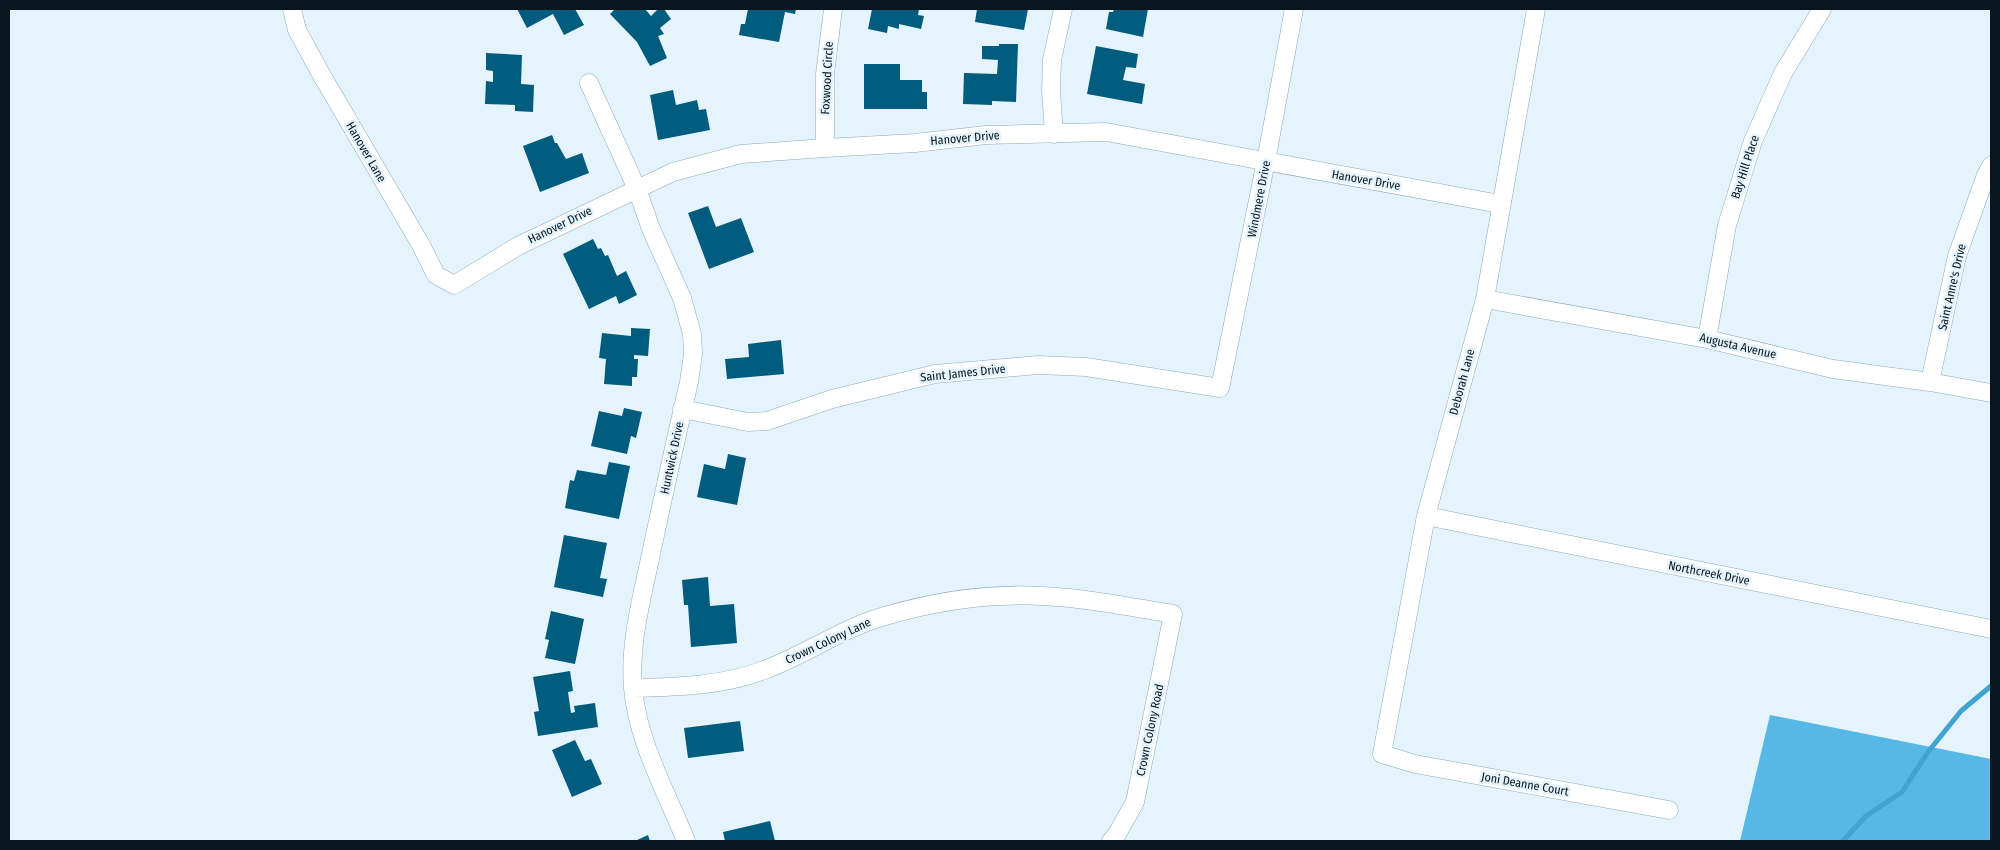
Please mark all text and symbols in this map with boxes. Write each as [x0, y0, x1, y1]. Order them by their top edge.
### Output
street label: Foxwood Circle [818, 41, 836, 115]
street label: Hanover Lane [343, 119, 389, 185]
street label: Hanover Drive [930, 128, 1000, 148]
street label: Bay Hill Place [1728, 133, 1762, 200]
street label: Windmere Drive [1245, 159, 1273, 239]
street label: Hanover Drive [1331, 167, 1401, 193]
street label: Hanover Drive [526, 203, 594, 246]
street label: Saint Anne's Drive [1935, 242, 1969, 332]
street label: Augusta Avenue [1698, 330, 1778, 362]
street label: Deborah Lane [1446, 347, 1478, 417]
street label: Saint James Drive [920, 362, 1006, 384]
street label: Huntwick Drive [657, 420, 687, 495]
street label: Northcreek Drive [1667, 558, 1751, 588]
street label: Crown Colony Lane [783, 615, 873, 667]
street label: Crown Colony Road [1133, 683, 1167, 777]
street label: Joni Deanne Court [1480, 769, 1570, 799]

